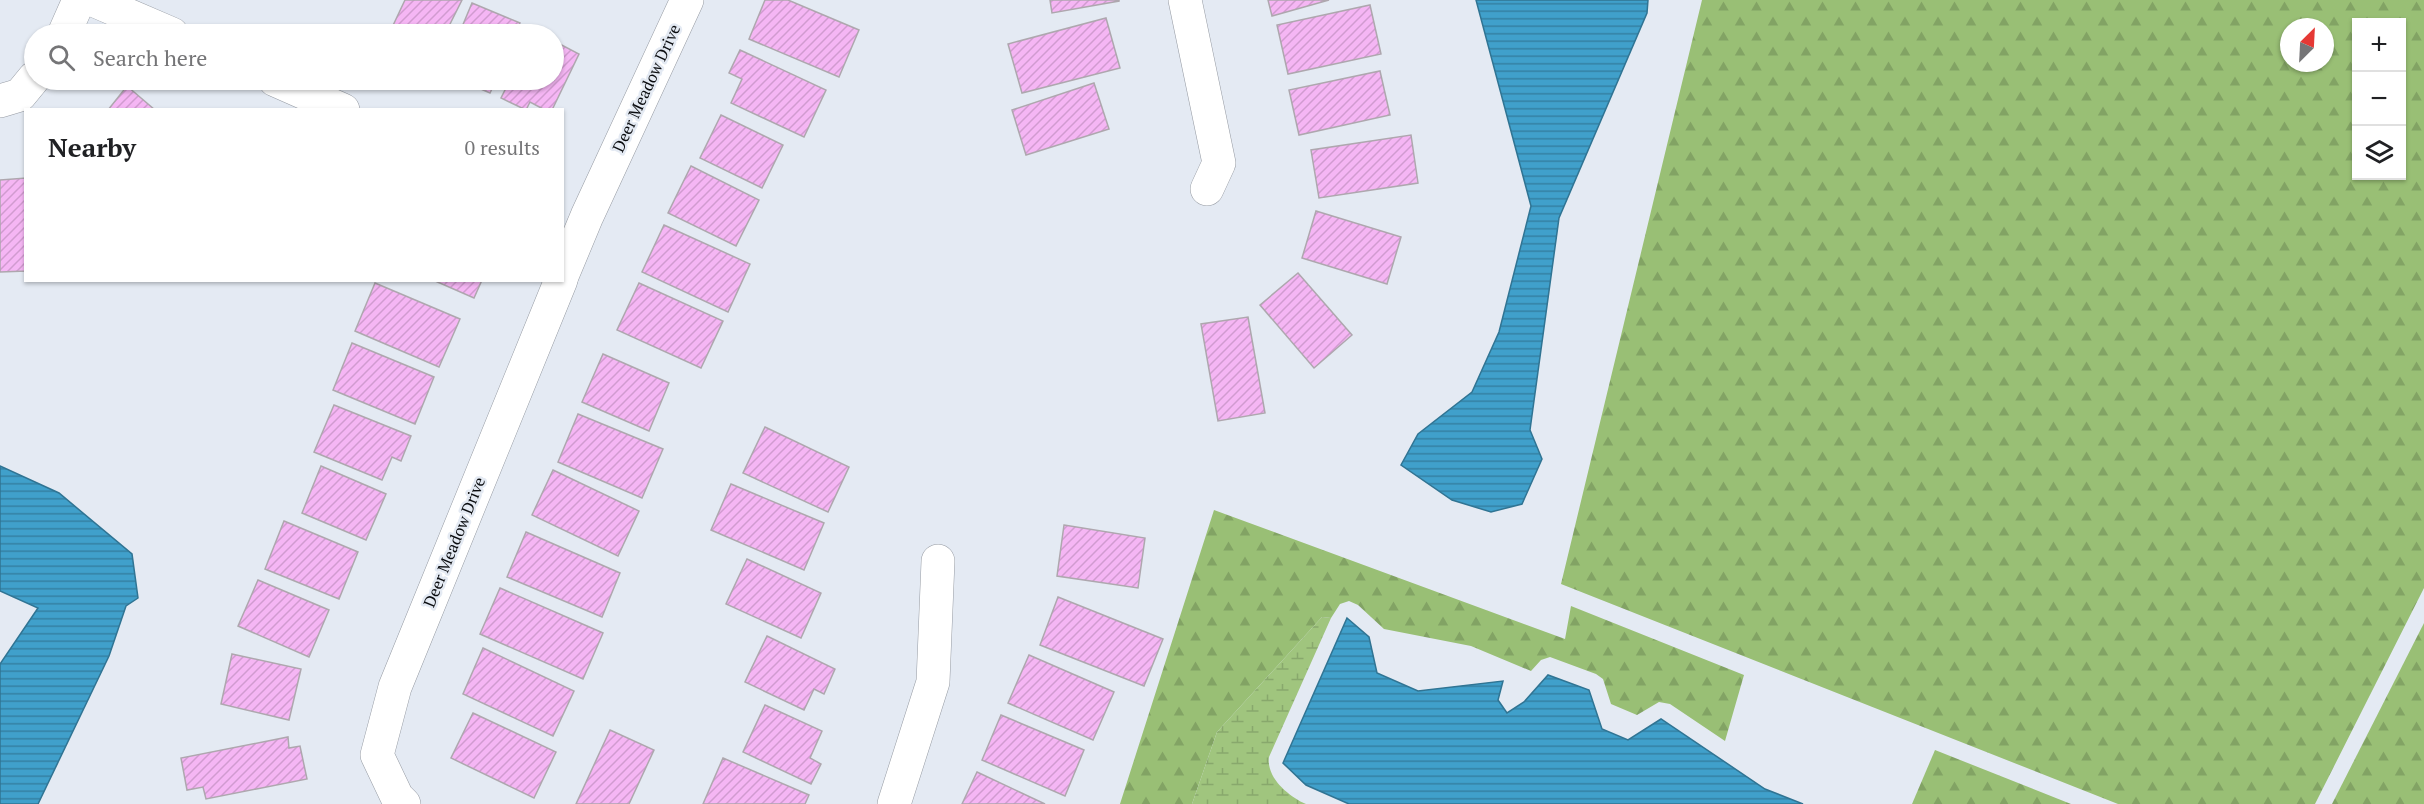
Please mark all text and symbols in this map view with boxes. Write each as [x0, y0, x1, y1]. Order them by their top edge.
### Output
north arrow [2280, 18, 2334, 72]
map controls [2352, 18, 2406, 180]
button: + [2352, 18, 2406, 72]
street label: Deer Meadow Drive [607, 20, 685, 156]
search box [24, 24, 564, 90]
icon: search [45, 41, 78, 74]
text: Search here [93, 43, 207, 72]
button: − [2352, 72, 2406, 126]
button: layers [2352, 126, 2406, 180]
text: Nearby [48, 130, 136, 164]
text: 0 results [465, 134, 540, 161]
street label: Deer Meadow Drive [418, 474, 490, 610]

